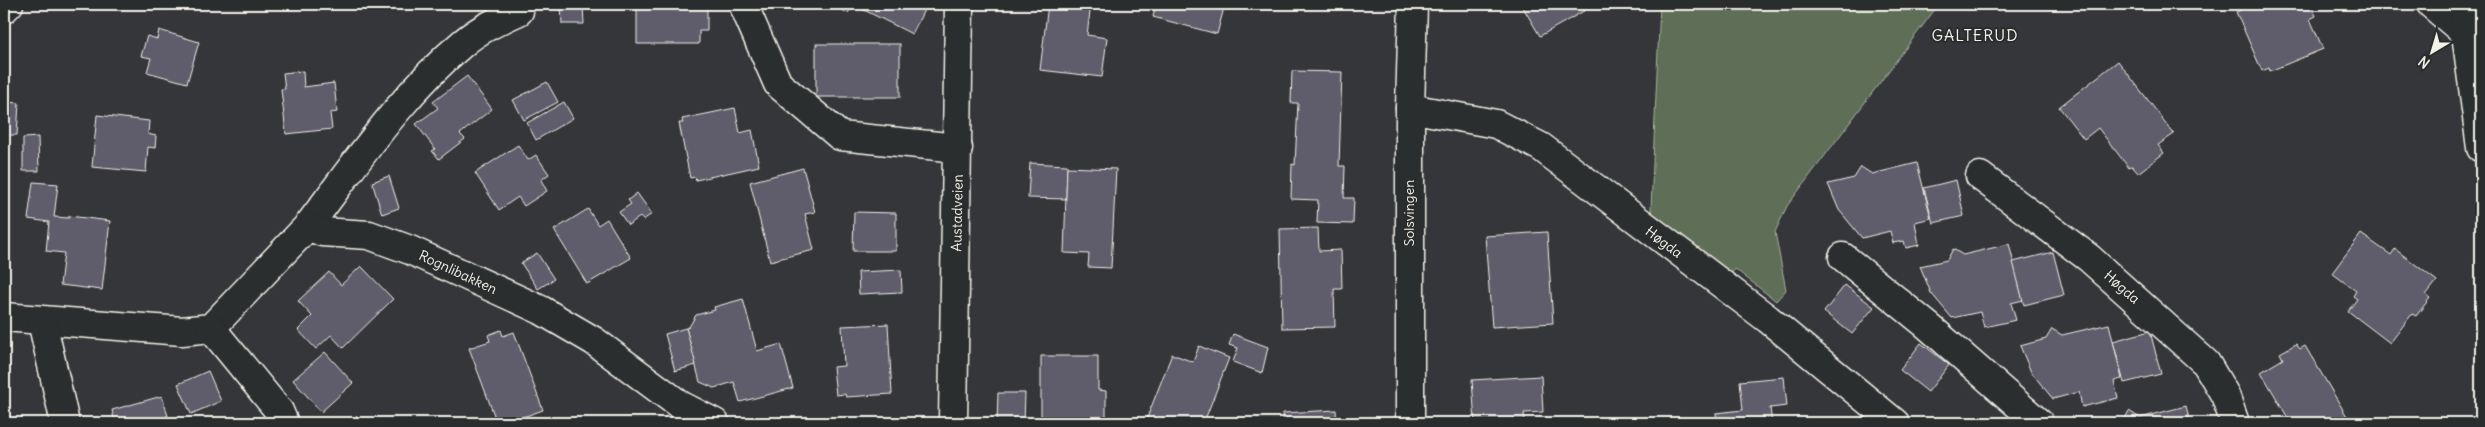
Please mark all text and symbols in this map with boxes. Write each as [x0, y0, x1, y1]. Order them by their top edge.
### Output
district label: GALTERUD [1931, 25, 2019, 45]
north arrow [2408, 28, 2458, 78]
text: N [2415, 52, 2433, 72]
street label: Austadveien [947, 174, 967, 252]
street label: Solsvingen [1400, 180, 1418, 246]
street label: Høgda [1642, 222, 1686, 262]
street label: Rognlibakken [416, 246, 500, 298]
street label: Høgda [2100, 266, 2144, 308]

